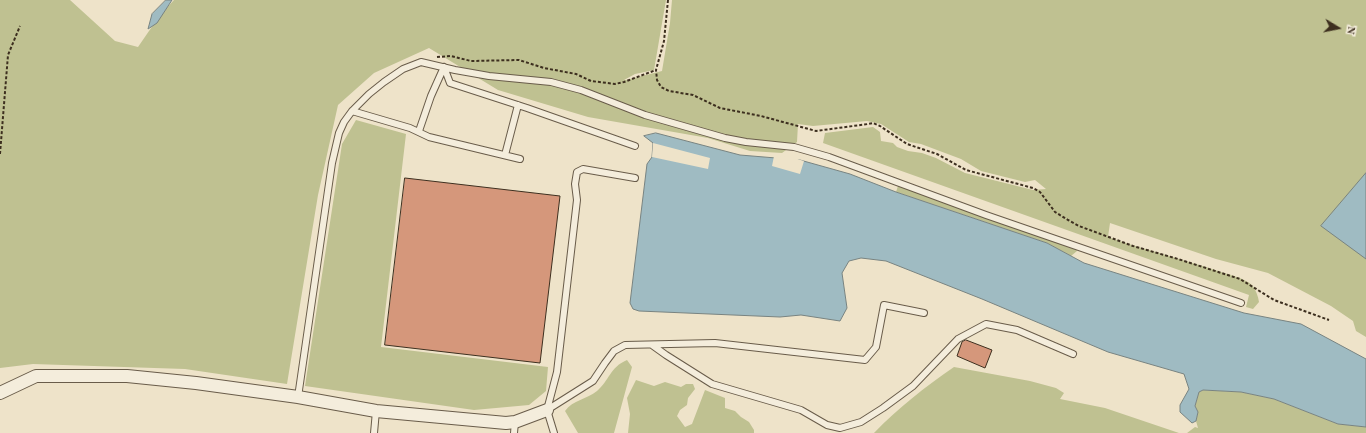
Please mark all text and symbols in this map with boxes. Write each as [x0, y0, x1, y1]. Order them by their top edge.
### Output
north arrow [1318, 8, 1358, 48]
text: N [1344, 25, 1356, 35]

